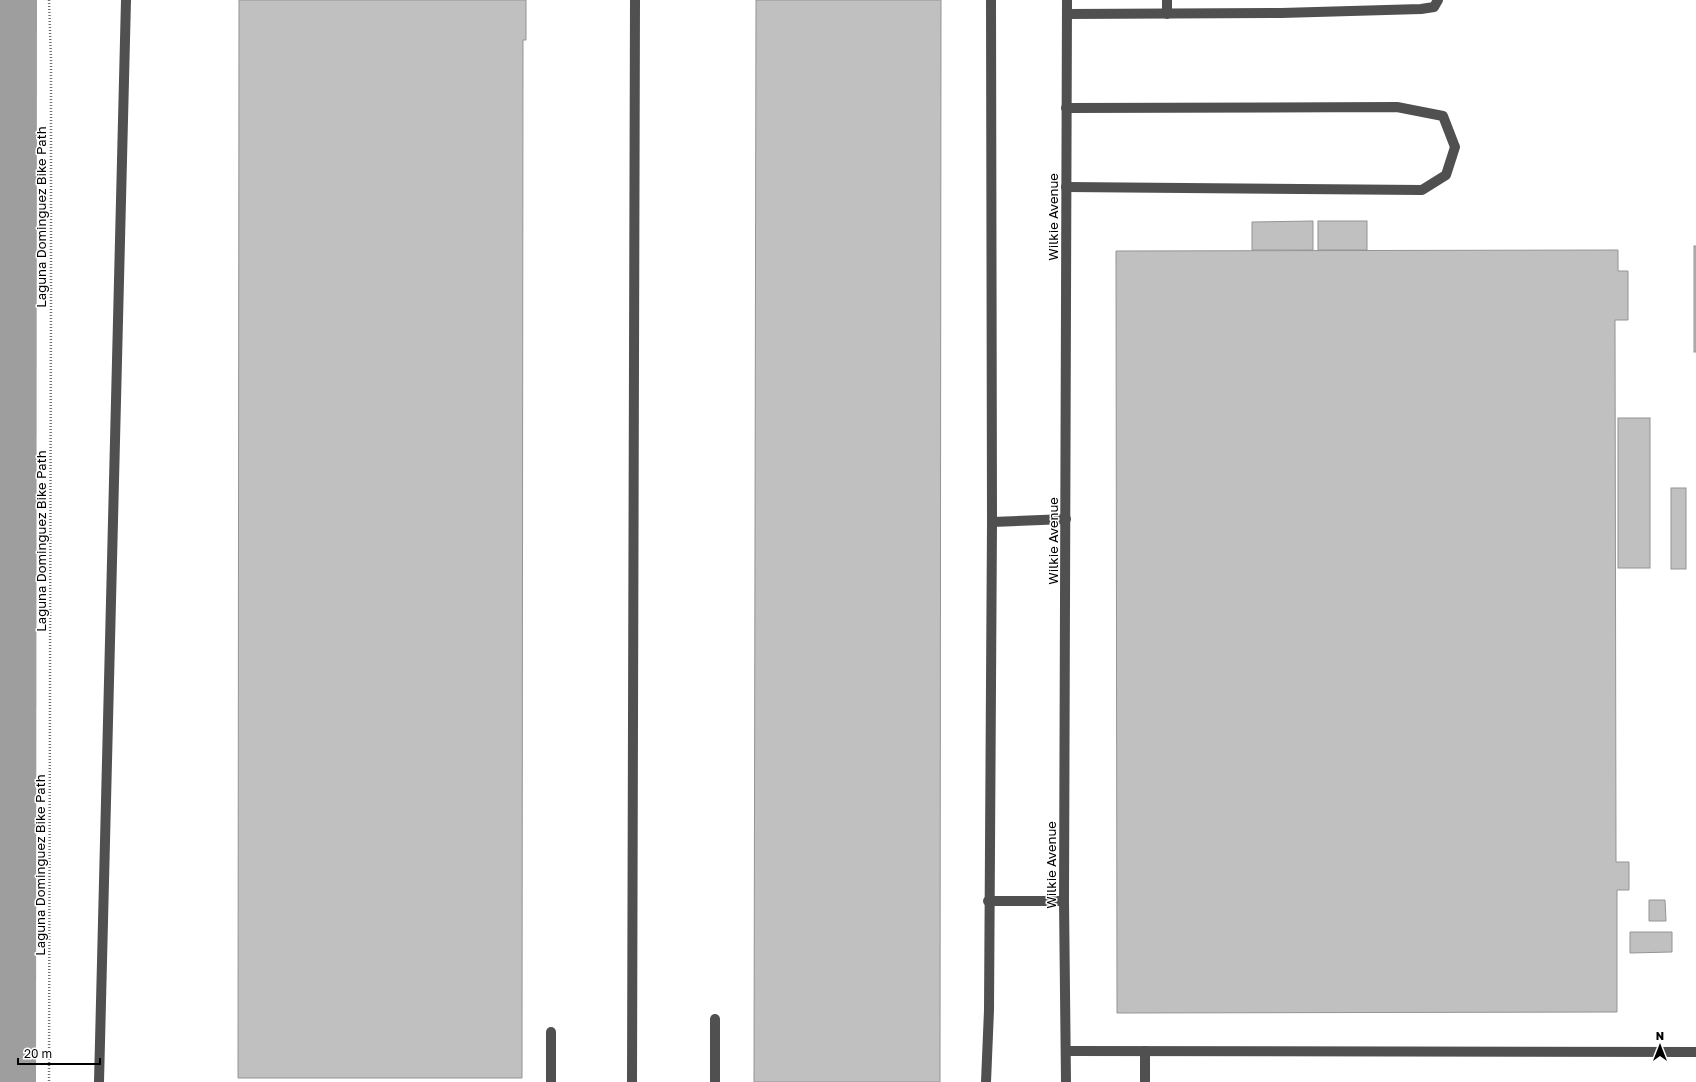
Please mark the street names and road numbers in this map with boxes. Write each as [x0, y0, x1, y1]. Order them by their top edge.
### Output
street label: Laguna Dominguez Bike Path [33, 126, 49, 308]
street label: Wilkie Avenue [1045, 173, 1061, 261]
street label: Laguna Dominguez Bike Path [33, 450, 49, 632]
street label: Wilkie Avenue [1045, 497, 1061, 585]
street label: Laguna Dominguez Bike Path [32, 774, 48, 956]
street label: Wilkie Avenue [1043, 821, 1059, 909]

